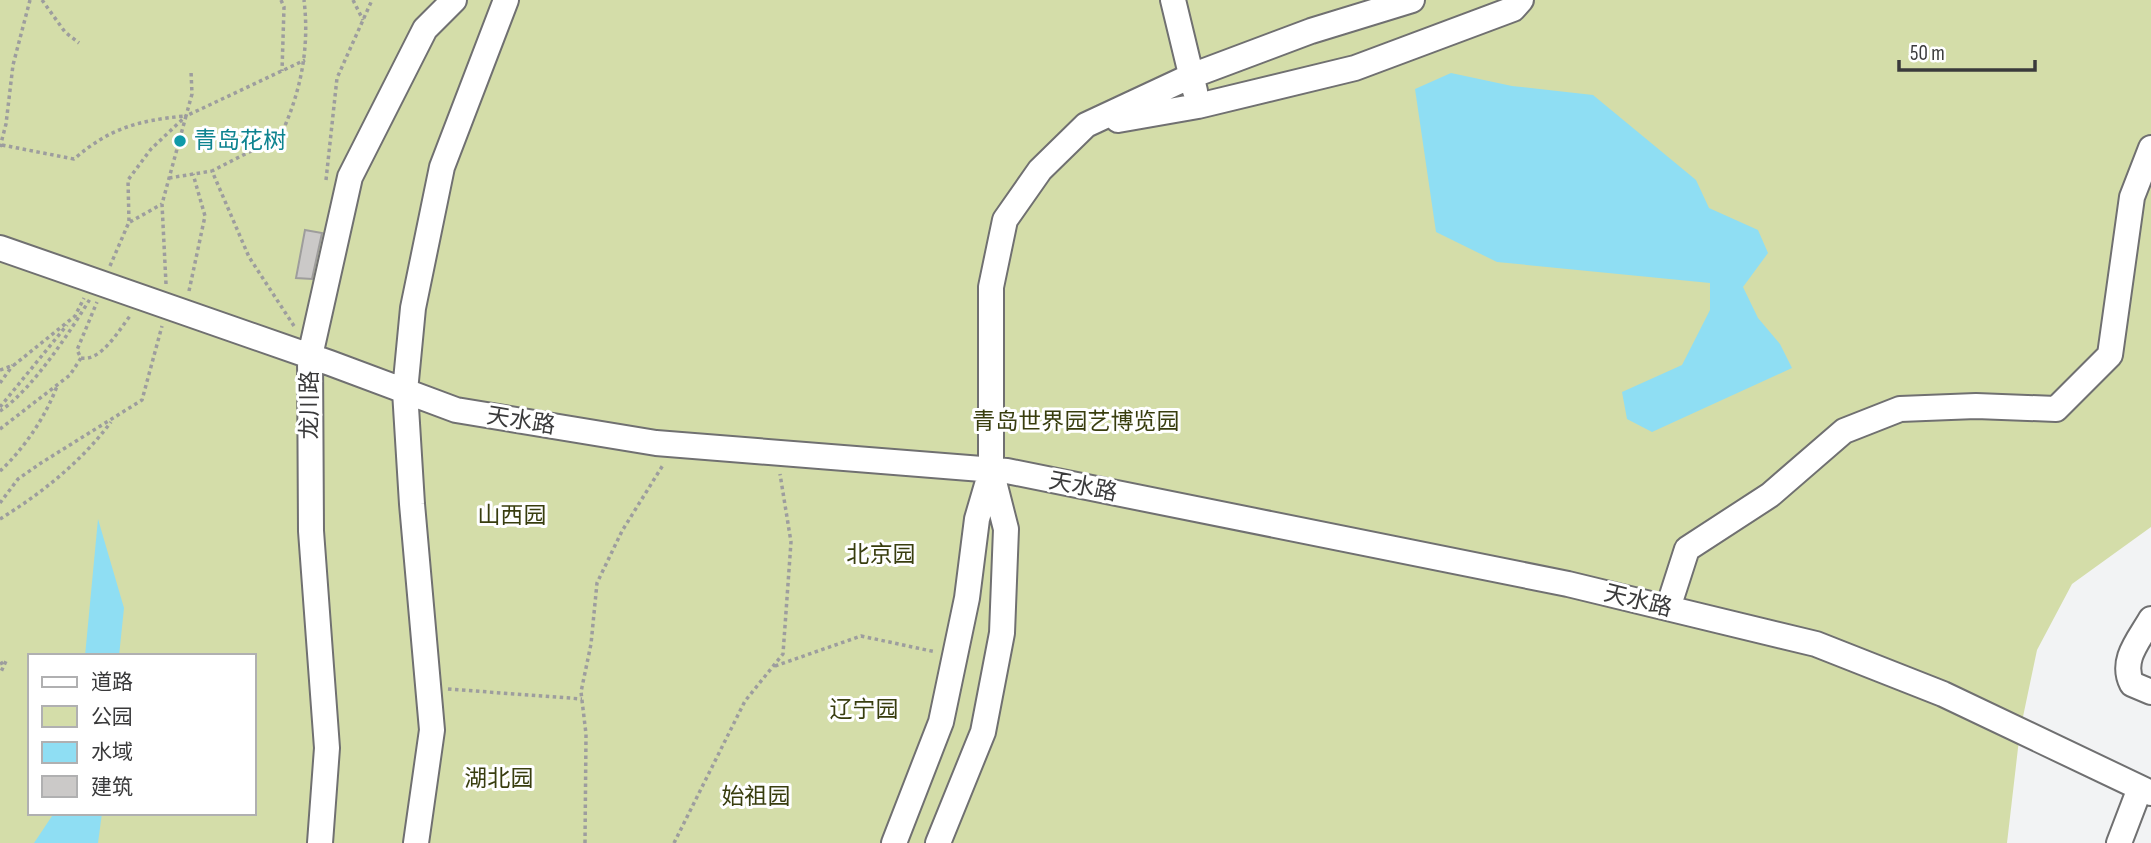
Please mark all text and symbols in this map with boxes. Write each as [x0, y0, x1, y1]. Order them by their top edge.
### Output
scale bar [1899, 28, 2036, 72]
text: 50 m [1910, 41, 1945, 66]
place label: 青岛花树 [194, 127, 286, 155]
marker: 青岛花树 [172, 133, 188, 149]
street label: 龙川路 [296, 371, 324, 440]
street label: 天水路 [485, 402, 557, 440]
park label: 青岛世界园艺博览园 [973, 408, 1180, 436]
street label: 天水路 [1046, 467, 1120, 507]
park label: 山西园 [478, 502, 547, 530]
park label: 北京园 [847, 541, 916, 569]
street label: 天水路 [1601, 579, 1675, 623]
legend [28, 654, 256, 815]
text: 道路 [91, 670, 133, 695]
park label: 辽宁园 [830, 696, 899, 724]
text: 公园 [91, 705, 133, 730]
text: 水域 [91, 740, 133, 765]
park label: 湖北园 [465, 765, 534, 793]
text: 建筑 [91, 775, 133, 800]
park label: 始祖园 [722, 783, 791, 811]

